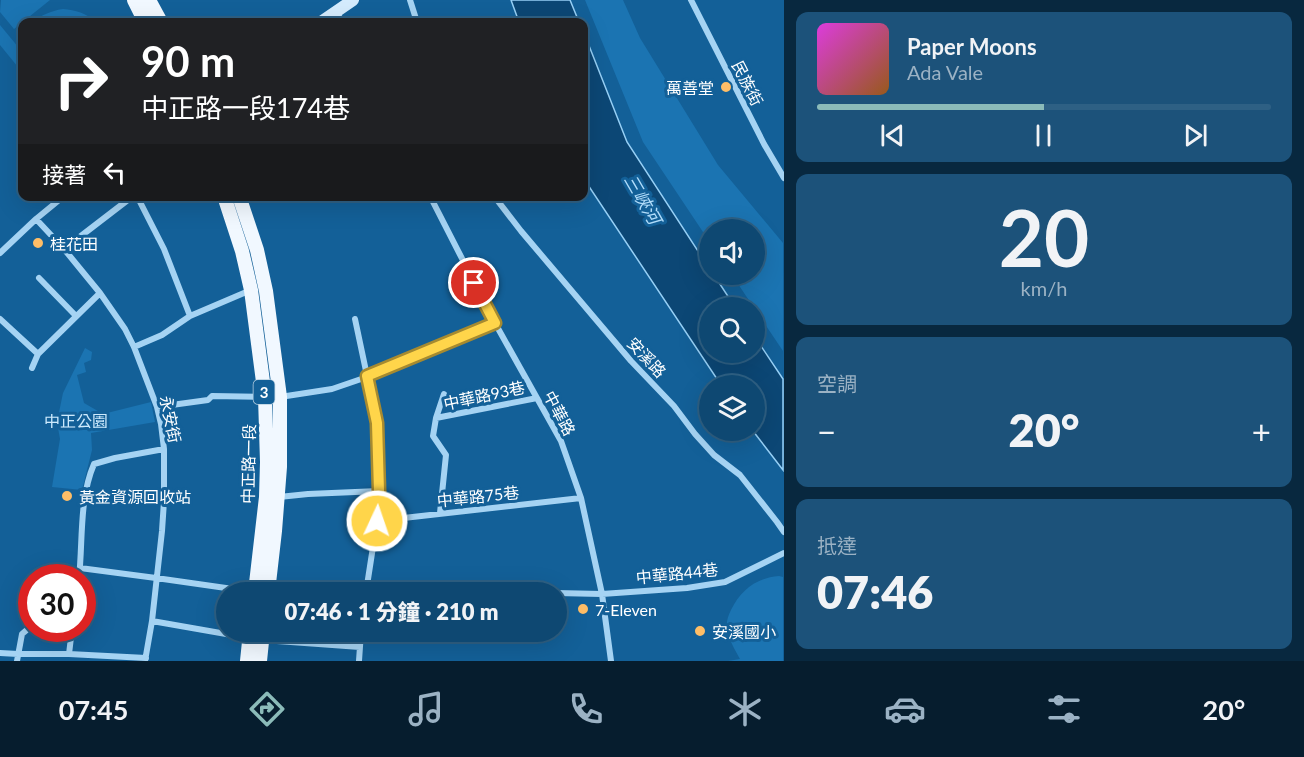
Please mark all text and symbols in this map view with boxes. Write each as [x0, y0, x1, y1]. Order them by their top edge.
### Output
text: Paper Moons [907, 33, 1037, 60]
text: 90 m [141, 36, 235, 86]
icon: right [42, 42, 120, 120]
street label: 民族街 [729, 57, 767, 109]
text: Ada Vale [907, 60, 983, 84]
place label: 萬善堂 [666, 78, 714, 97]
marker: 萬善堂 [719, 80, 733, 94]
text: 中正路一段174巷 [141, 91, 350, 124]
icon: previous [876, 119, 909, 152]
icon: pause [1027, 119, 1060, 152]
icon: next [1179, 119, 1212, 152]
icon: left [98, 156, 131, 189]
text: 接著 [42, 161, 86, 188]
water label: 三峽河 [620, 170, 668, 230]
text: 20 [999, 190, 1089, 284]
map controls [699, 219, 765, 441]
button: sound [699, 219, 765, 285]
place label: 桂花田 [50, 234, 98, 253]
marker: 桂花田 [31, 236, 45, 250]
pin [448, 257, 499, 308]
icon: arrive [457, 266, 490, 299]
text: km/h [1021, 276, 1067, 300]
button: search [699, 297, 765, 363]
street label: 安溪路 [624, 333, 670, 381]
text: 空調 [817, 371, 857, 395]
button: layers [699, 375, 765, 441]
street label: 中華路93巷 [442, 377, 526, 413]
road number: 3 [254, 380, 274, 404]
street label: 中華路 [540, 387, 580, 439]
street label: 永安街 [157, 394, 185, 444]
text: 20° [1009, 403, 1079, 457]
park label: 中正公園 [44, 411, 108, 430]
text: − [817, 411, 836, 451]
text: + [1252, 411, 1271, 451]
street label: 中正路一段 [238, 424, 258, 504]
street label: 中華路75巷 [436, 482, 520, 510]
place label: 黃金資源回收站 [79, 487, 191, 506]
marker: 黃金資源回收站 [60, 489, 74, 503]
position arrow [345, 489, 409, 553]
text: 抵達 [817, 533, 857, 557]
street label: 中華路44巷 [635, 559, 719, 587]
speed limit sign: 30 [18, 564, 96, 642]
text: 07:46 [817, 565, 933, 619]
text: 07:46 · 1 分鐘 · 210 m [285, 598, 498, 625]
place label: 7-Eleven [595, 600, 657, 619]
marker: 7-Eleven [576, 602, 590, 616]
place label: 安溪國小 [712, 622, 776, 641]
marker: 安溪國小 [693, 624, 707, 638]
icon: directions [246, 688, 288, 730]
icon: music [405, 688, 447, 730]
icon: phone [565, 688, 607, 730]
icon: climate [724, 688, 766, 730]
icon: car [884, 688, 926, 730]
icon: filters [1043, 688, 1085, 730]
text: 07:45 [59, 693, 128, 726]
text: 20° [1203, 693, 1245, 726]

